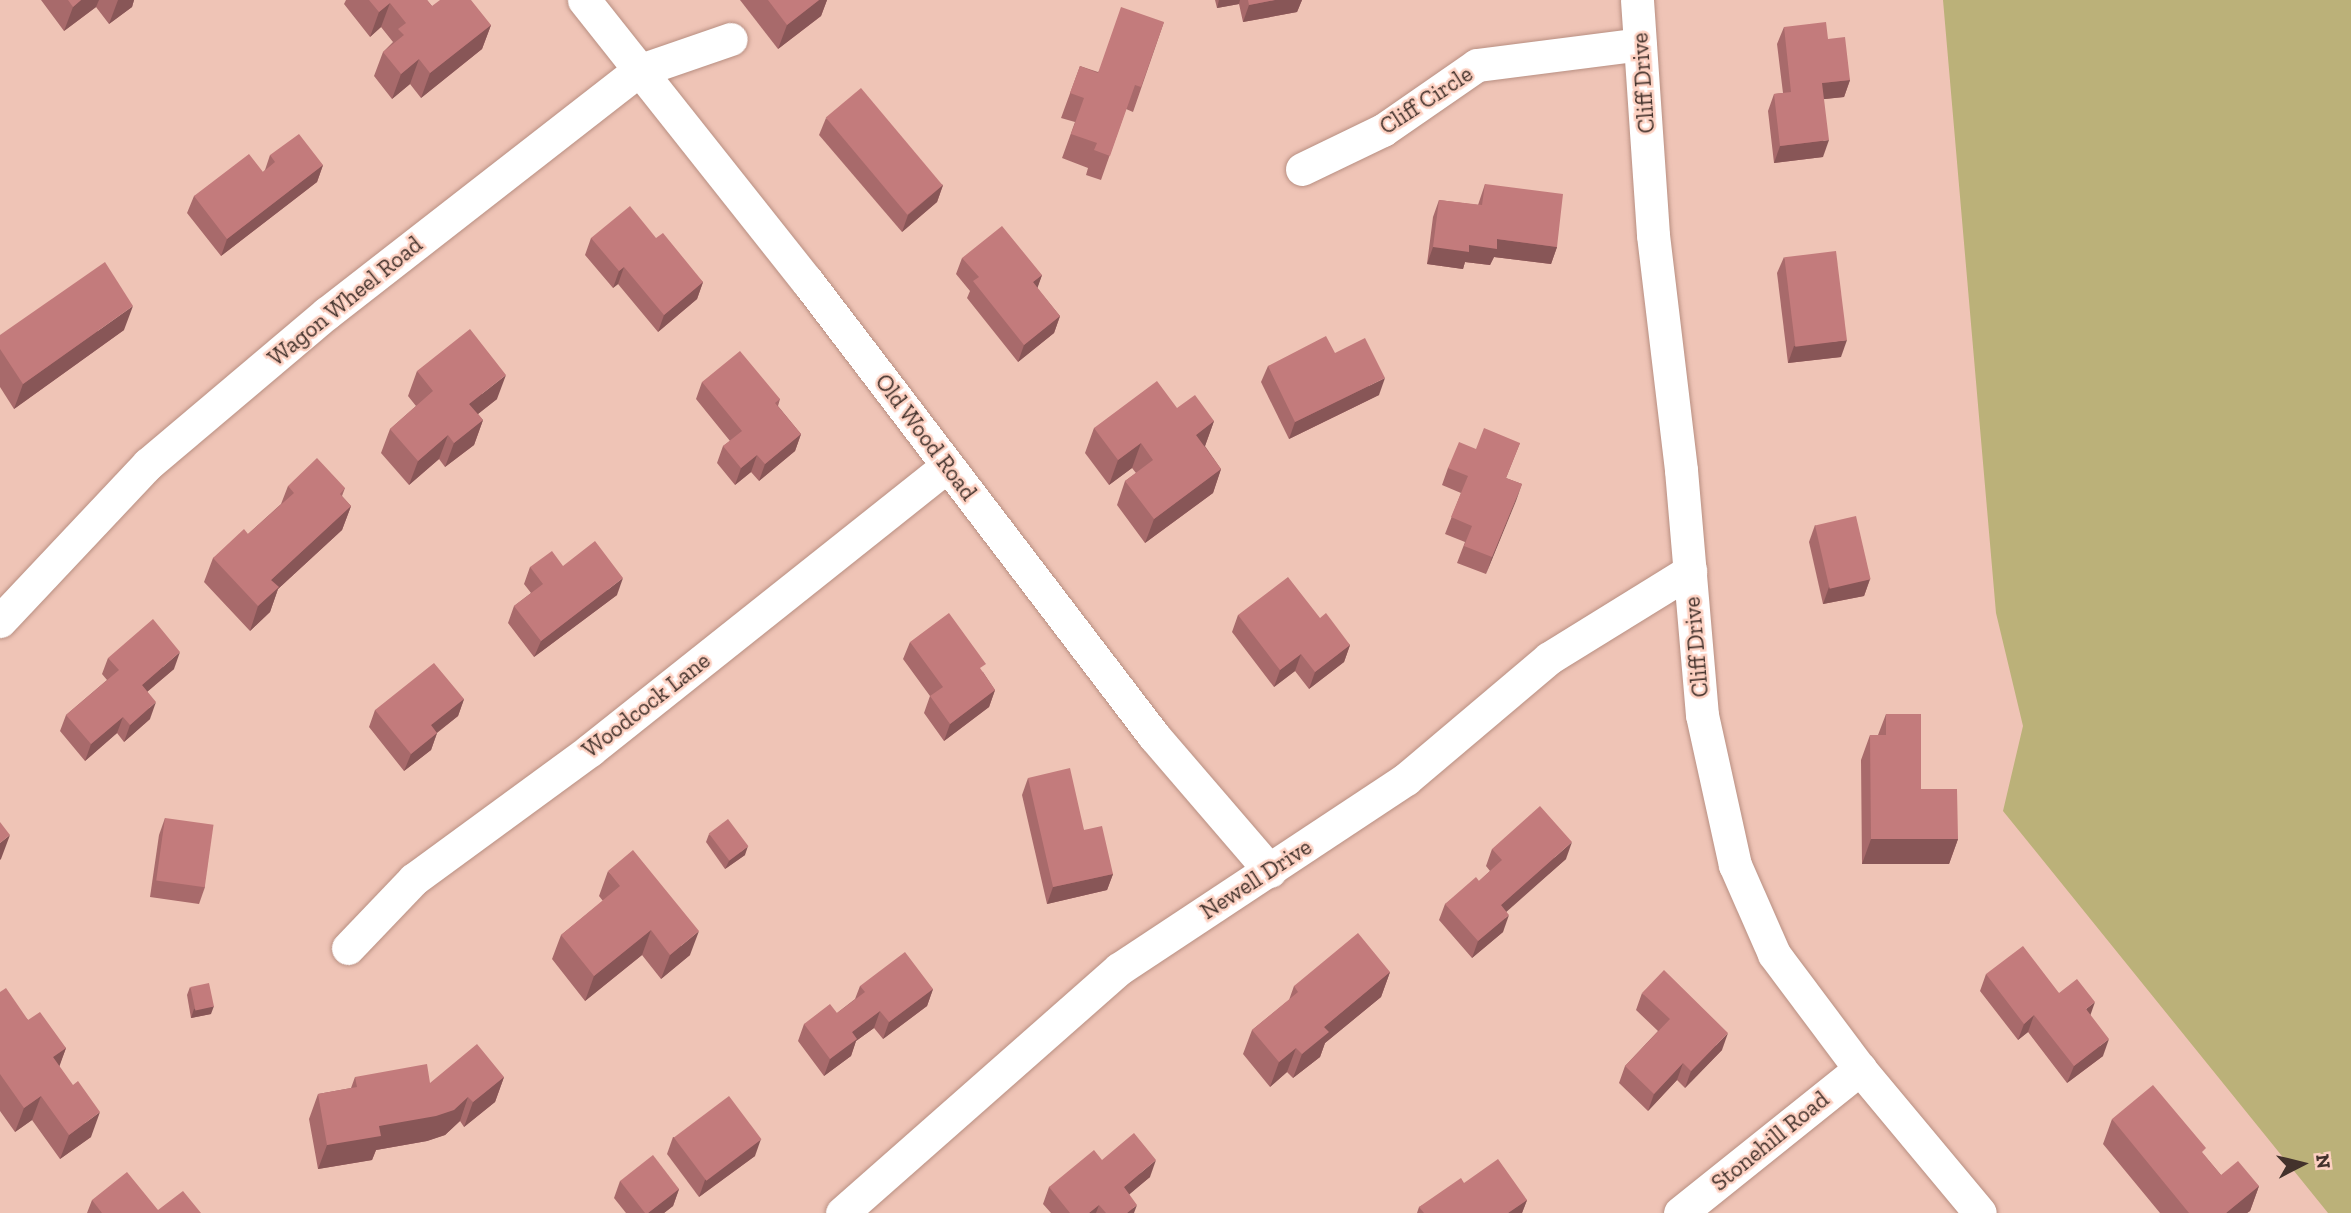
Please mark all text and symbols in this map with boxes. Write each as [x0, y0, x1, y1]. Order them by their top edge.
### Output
street label: Cliff Drive [1626, 32, 1660, 134]
street label: Cliff Circle [1374, 60, 1478, 140]
street label: Wagon Wheel Road [262, 230, 428, 372]
street label: Old Wood Road [869, 368, 983, 506]
street label: Cliff Drive [1678, 596, 1714, 698]
street label: Woodcock Lane [577, 647, 715, 763]
street label: Newell Drive [1195, 833, 1317, 925]
street label: Stonehill Road [1706, 1085, 1834, 1197]
north arrow [2267, 1129, 2337, 1199]
text: N [2311, 1153, 2336, 1170]

